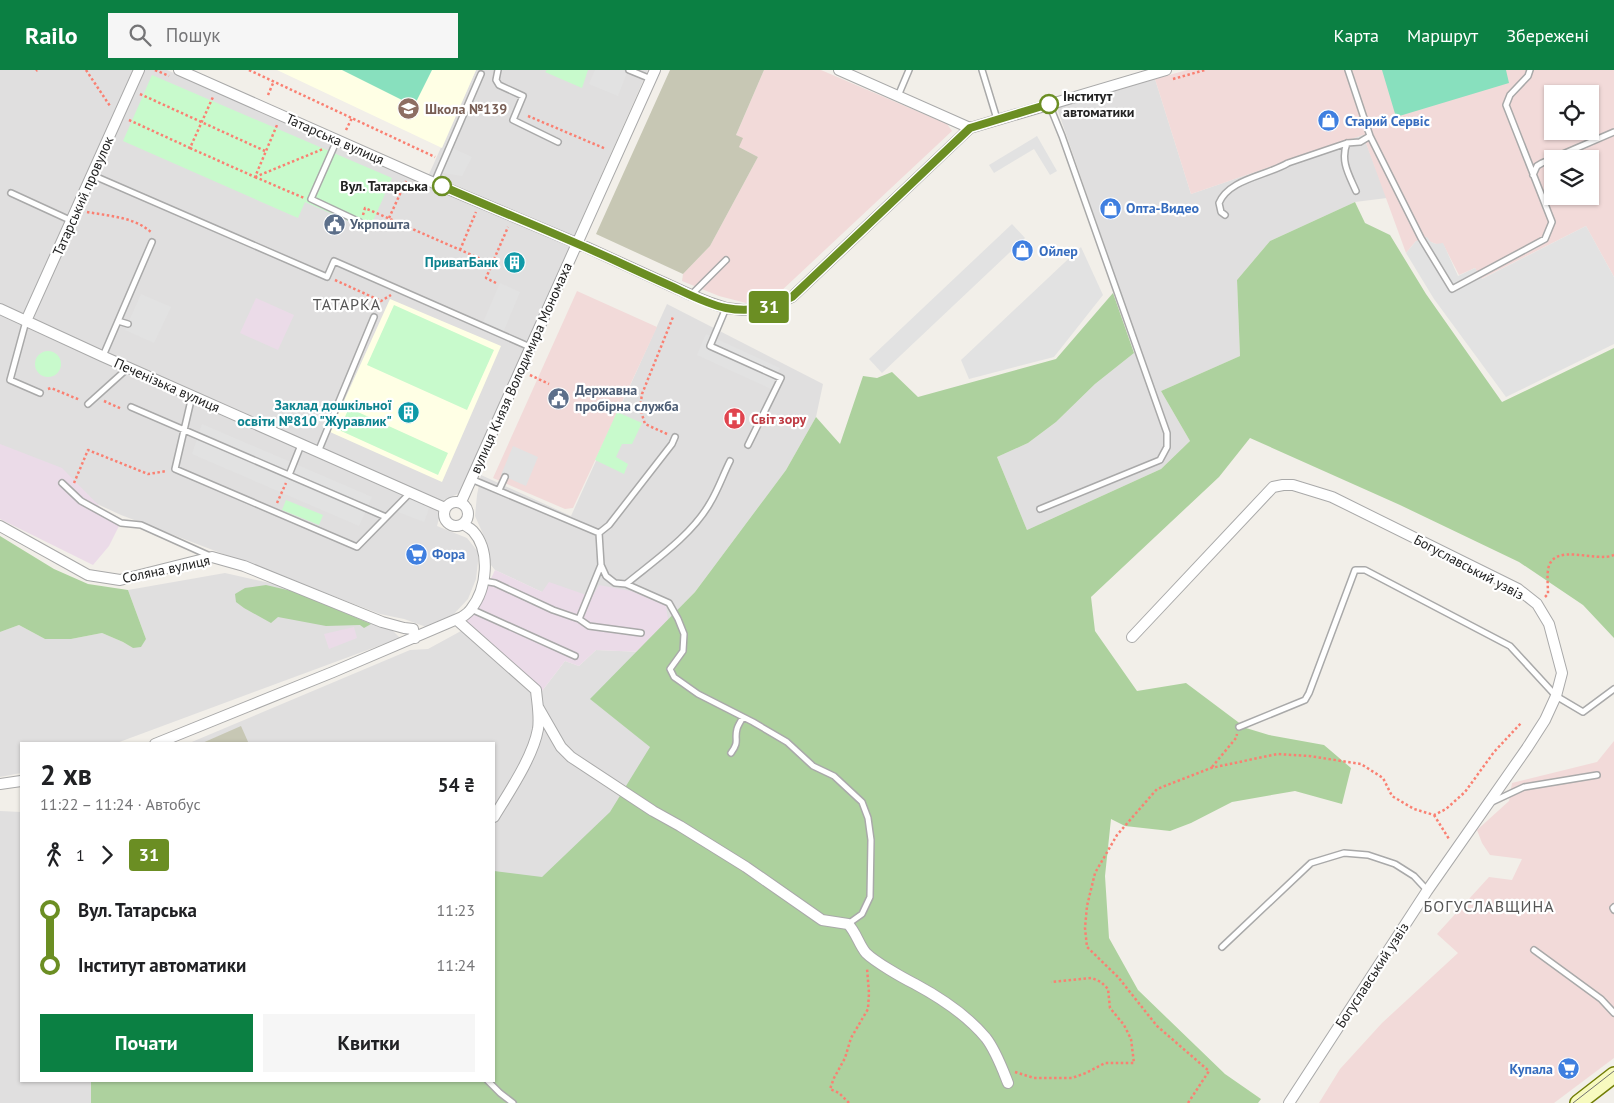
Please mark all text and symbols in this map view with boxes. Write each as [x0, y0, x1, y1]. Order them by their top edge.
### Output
search box [108, 13, 458, 58]
text: Railo [25, 20, 78, 51]
icon: search [126, 21, 154, 49]
text: Пошук [166, 23, 220, 47]
text: Карта [1334, 24, 1379, 47]
text: Маршрут [1407, 24, 1478, 47]
text: Збережені [1506, 24, 1589, 47]
map controls [1544, 85, 1599, 205]
button: locate [1544, 85, 1599, 140]
place label: Інститут автоматики [1063, 87, 1135, 121]
marker: Інститут автоматики [1039, 94, 1059, 114]
school or university icon: Школа №139 [397, 97, 421, 121]
place label: Школа №139 [425, 100, 507, 118]
street label: Татарська вулиця [283, 109, 387, 169]
shop icon: Старий Сервіс [1317, 109, 1341, 133]
place label: Старий Сервіс [1345, 112, 1430, 130]
street label: Татарський провулок [49, 133, 118, 259]
button: layers [1544, 150, 1599, 205]
marker: Вул. Татарська [432, 176, 452, 196]
place label: Вул. Татарська [340, 177, 428, 195]
shop icon: Опта-Видео [1098, 196, 1122, 220]
place label: Опта-Видео [1126, 199, 1200, 217]
public building icon: Укрпошта [322, 212, 346, 236]
place label: Укрпошта [349, 215, 410, 233]
shop icon: Ойлер [1011, 239, 1035, 263]
place label: Ойлер [1039, 242, 1078, 260]
building icon: ПриватБанк [502, 250, 526, 274]
place label: ПриватБанк [425, 253, 498, 271]
street label: вулиця Князя Володимира Мономаха [466, 260, 576, 476]
line badge: 31 [746, 291, 792, 323]
district label: ТАТАРКА [313, 294, 381, 314]
text: 31 [759, 295, 779, 318]
street label: Печенізька вулиця [111, 354, 223, 416]
place label: Державна пробірна служба [575, 381, 679, 415]
public building icon: Державна пробірна служба [547, 386, 571, 410]
place label: Заклад дошкільної освіти №810 "Журавлик" [237, 396, 393, 430]
building icon: Заклад дошкільної освіти №810 "Журавлик" [396, 401, 420, 425]
hospital icon: Світ зору [723, 407, 747, 431]
place label: Світ зору [751, 410, 807, 428]
street label: Богуславський узвіз [1411, 530, 1527, 604]
supermarket icon: Фора [404, 542, 428, 566]
place label: Фора [432, 545, 465, 563]
street label: Соляна вулиця [121, 551, 211, 587]
text: 2 хв [40, 756, 92, 793]
text: 54 ₴ [438, 773, 475, 797]
text: 11:22 – 11:24 · Автобус [40, 794, 201, 814]
icon: walk [40, 841, 68, 869]
icon: forward [93, 841, 121, 869]
text: 31 [139, 843, 159, 866]
text: 1 [76, 845, 85, 865]
district label: БОГУСЛАВЩИНА [1423, 896, 1555, 916]
text: Вул. Татарська [78, 898, 197, 922]
text: 11:23 [437, 900, 475, 920]
street label: Богуславський узвіз [1331, 919, 1413, 1031]
text: Інститут автоматики [78, 953, 246, 977]
text: 11:24 [437, 955, 475, 975]
button: Почати [40, 1014, 253, 1072]
button: Квитки [263, 1014, 475, 1072]
supermarket icon: Купала [1557, 1057, 1581, 1081]
place label: Купала [1509, 1060, 1553, 1078]

